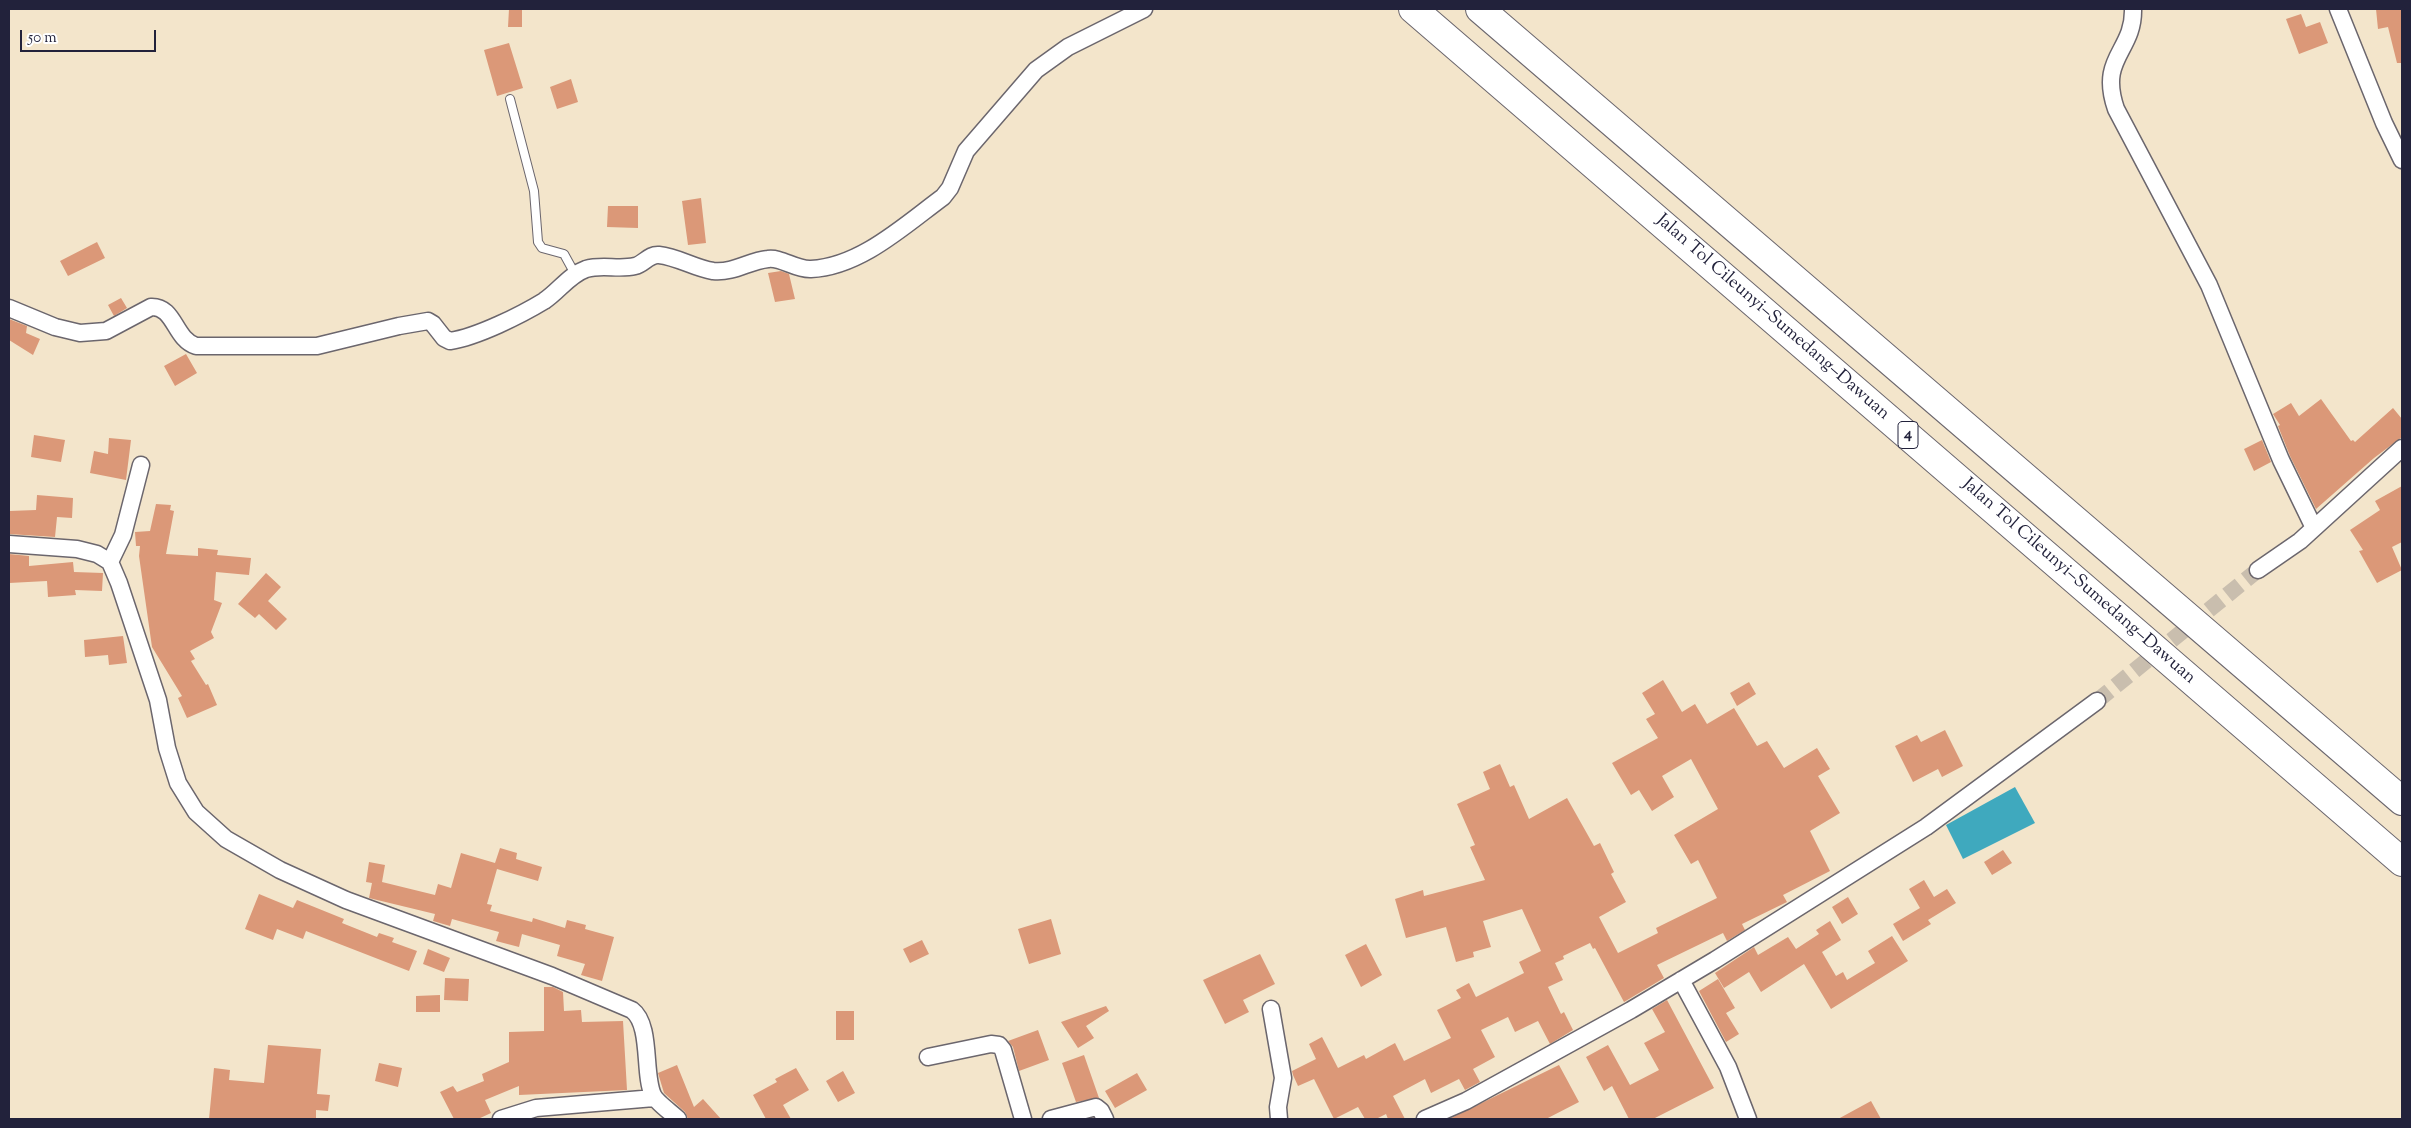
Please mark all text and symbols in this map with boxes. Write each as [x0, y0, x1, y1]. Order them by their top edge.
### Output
scale bar [22, 20, 159, 52]
text: 50 m [28, 28, 57, 49]
street label: Jalan Tol Cileunyi–Sumedang–Dawuan [1651, 210, 1893, 426]
road number: 4 [1898, 422, 1918, 448]
street label: Jalan Tol Cileunyi–Sumedang–Dawuan [1957, 474, 2199, 690]

